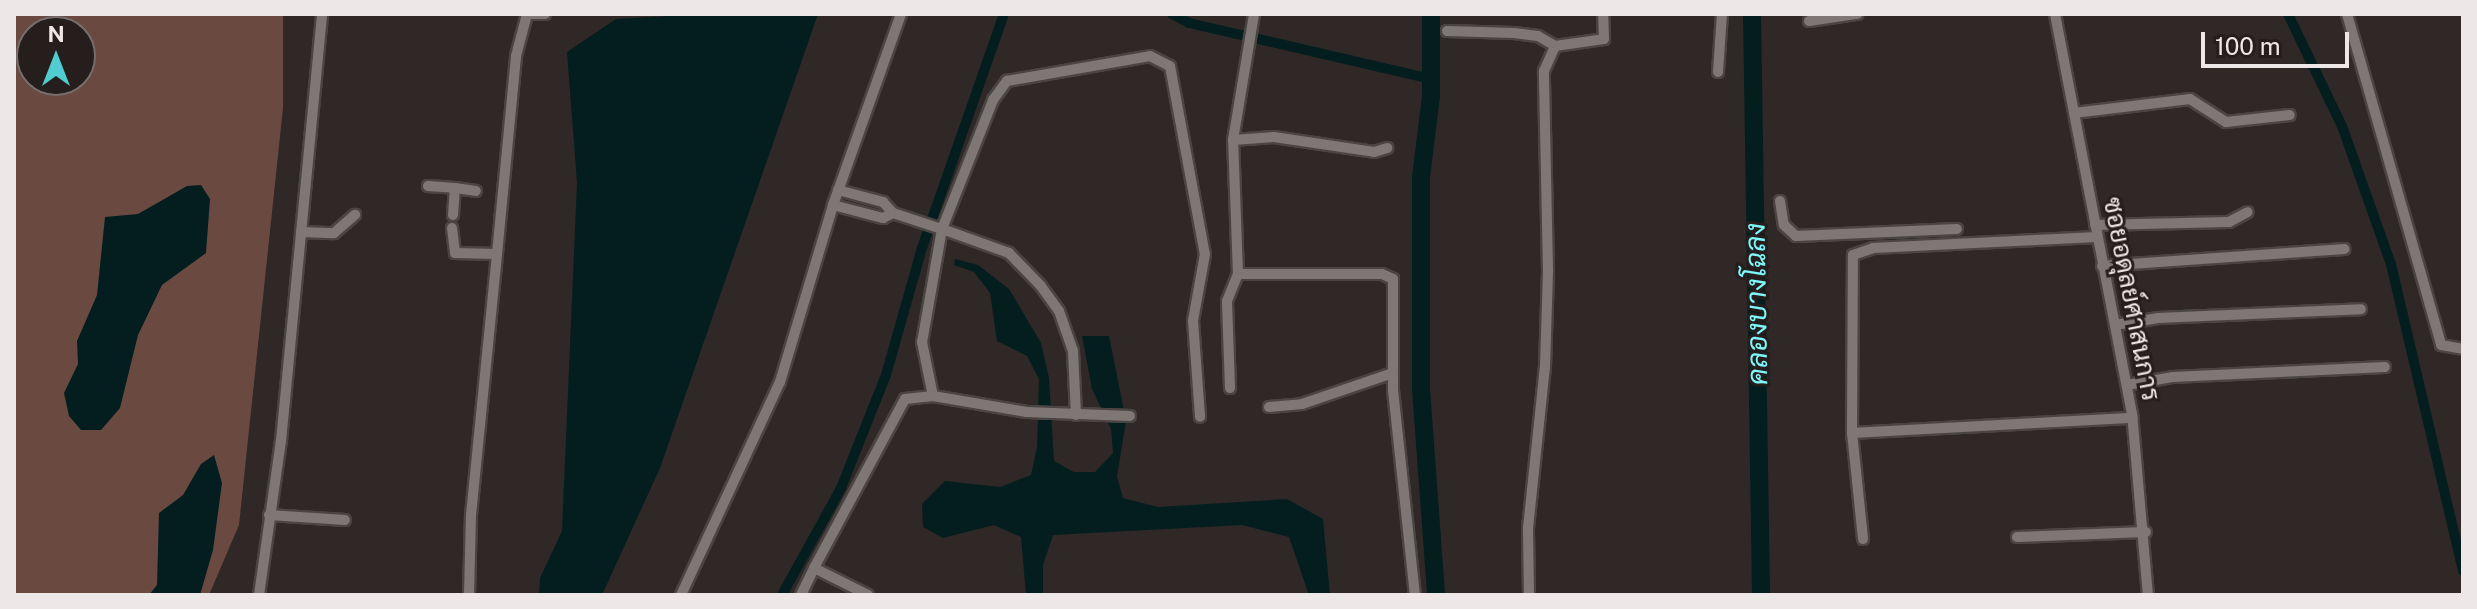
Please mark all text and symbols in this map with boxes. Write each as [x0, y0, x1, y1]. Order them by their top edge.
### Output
north arrow [16, 16, 96, 96]
scale bar [2205, 16, 2353, 66]
text: N [47, 21, 65, 47]
text: 100 m [2215, 32, 2281, 60]
street label: ซอยอดุลย์ศาสนการ [2097, 195, 2167, 403]
water label: คลองบางโฉลง [1738, 223, 1774, 385]

